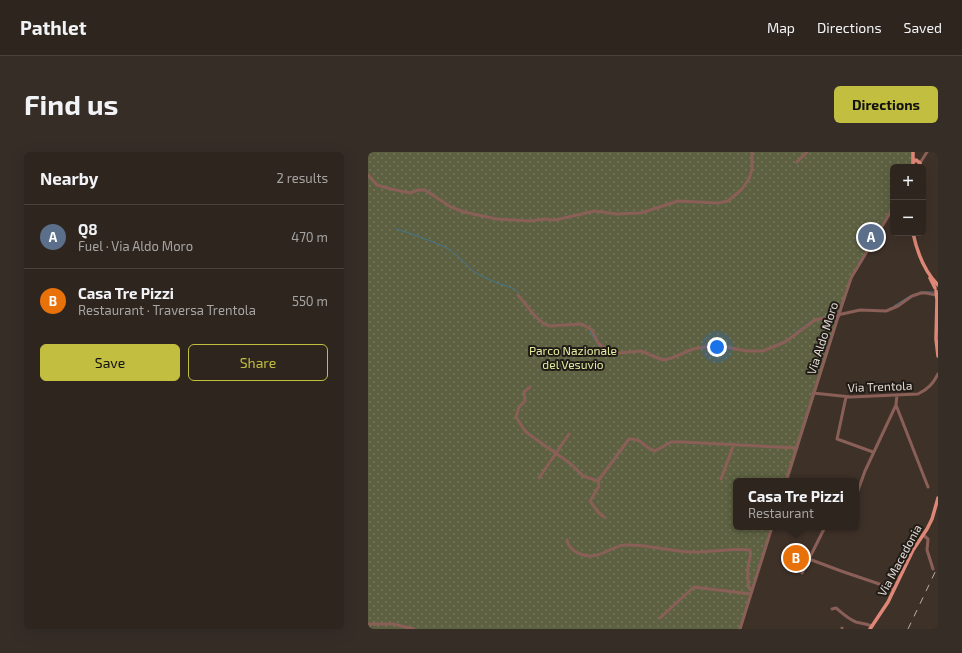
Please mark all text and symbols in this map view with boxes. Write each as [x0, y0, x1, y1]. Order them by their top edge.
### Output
text: Pathlet [20, 16, 86, 39]
text: Map [767, 19, 795, 36]
text: Directions [817, 19, 882, 36]
text: Saved [904, 19, 942, 36]
button: Directions [834, 86, 938, 123]
text: Find us [24, 87, 118, 121]
map controls [890, 164, 926, 236]
button: + [890, 164, 926, 200]
text: Nearby [40, 168, 98, 188]
text: 2 results [276, 170, 328, 186]
button: − [890, 200, 926, 236]
text: Q8 [78, 220, 98, 238]
pin: A [858, 222, 884, 252]
text: A [49, 229, 57, 245]
text: 470 m [291, 229, 328, 245]
text: Fuel · Via Aldo Moro [78, 238, 193, 254]
text: Casa Tre Pizzi [78, 284, 174, 302]
text: B [49, 293, 57, 309]
text: 550 m [292, 293, 328, 309]
street label: Via Aldo Moro [804, 300, 840, 376]
text: Restaurant · Traversa Trentola [78, 302, 256, 318]
your location [707, 337, 727, 357]
park label: Parco Nazionale del Vesuvio [529, 343, 617, 371]
button: Save [40, 344, 180, 381]
button: Share [188, 344, 328, 381]
street label: Via Trentola [847, 378, 913, 394]
popup [733, 478, 859, 530]
text: Casa Tre Pizzi [748, 487, 844, 505]
text: Restaurant [748, 505, 814, 521]
street label: Via Macedonia [874, 522, 924, 598]
pin: B [783, 543, 809, 573]

